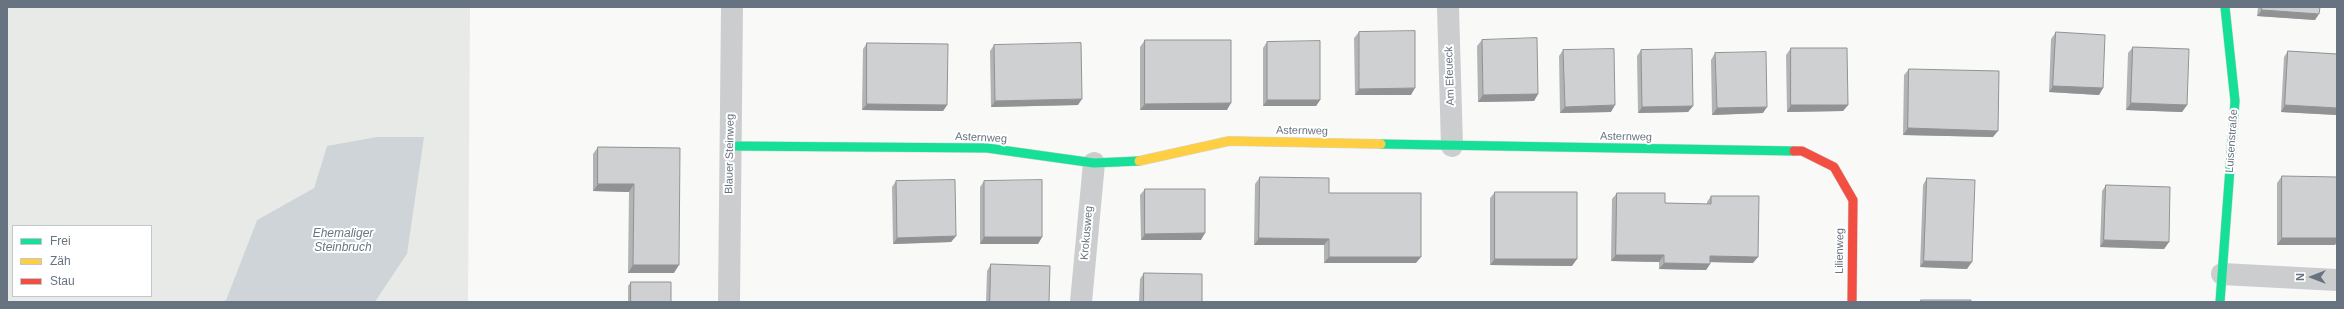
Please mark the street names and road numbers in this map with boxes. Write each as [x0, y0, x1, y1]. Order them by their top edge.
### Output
street label: Am Efeueck [1442, 46, 1458, 106]
street label: Luisenstraße [2223, 109, 2241, 173]
street label: Blauer Steinweg [723, 114, 737, 194]
street label: Asternweg [1276, 124, 1328, 138]
street label: Asternweg [955, 130, 1007, 146]
street label: Asternweg [1600, 130, 1652, 144]
street label: Krokusweg [1078, 205, 1096, 261]
street label: Lilienweg [1833, 228, 1847, 274]

